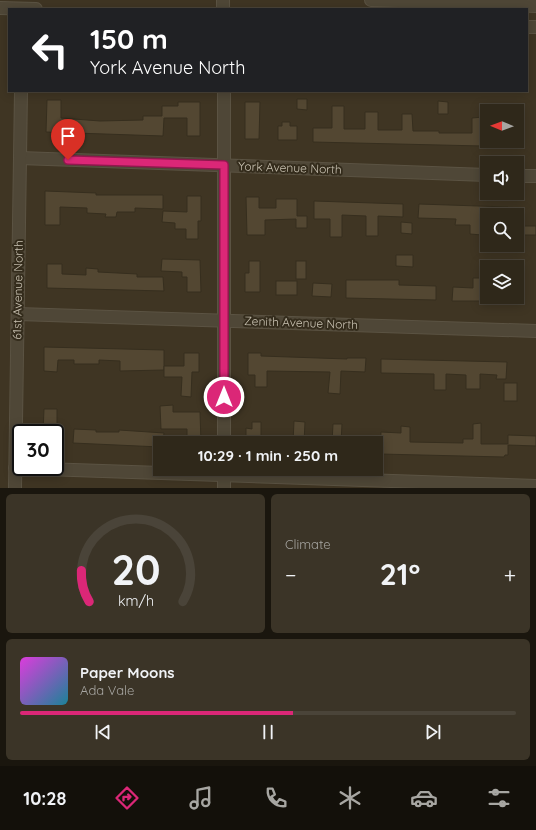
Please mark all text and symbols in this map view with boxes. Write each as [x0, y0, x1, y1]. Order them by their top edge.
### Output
text: 150 m [90, 21, 168, 56]
icon: left [24, 24, 76, 76]
text: York Avenue North [90, 56, 245, 79]
north arrow [480, 104, 524, 148]
map controls [480, 104, 524, 304]
pin [51, 119, 85, 160]
icon: arrive [57, 125, 79, 147]
button: sound [480, 156, 524, 200]
street label: York Avenue North [238, 158, 342, 177]
button: search [480, 208, 524, 252]
street label: 61st Avenue North [9, 240, 26, 340]
button: layers [480, 260, 524, 304]
street label: Zenith Avenue North [244, 313, 358, 332]
position arrow [203, 376, 245, 418]
speed limit sign: 30 [12, 424, 64, 476]
text: 10:29 · 1 min · 250 m [198, 446, 338, 465]
text: Climate [285, 536, 331, 552]
text: 20 [111, 542, 160, 594]
text: 21° [380, 555, 420, 593]
text: − [285, 561, 296, 589]
text: + [504, 561, 516, 589]
text: km/h [117, 591, 154, 609]
text: Paper Moons [80, 663, 175, 682]
text: Ada Vale [80, 682, 134, 698]
icon: previous [92, 721, 114, 743]
icon: pause [257, 721, 279, 743]
icon: next [422, 721, 444, 743]
icon: directions [113, 784, 141, 812]
icon: music [187, 784, 215, 812]
icon: phone [262, 784, 290, 812]
icon: climate [336, 784, 364, 812]
icon: car [410, 784, 438, 812]
icon: filters [485, 784, 513, 812]
text: 10:28 [23, 787, 66, 810]

